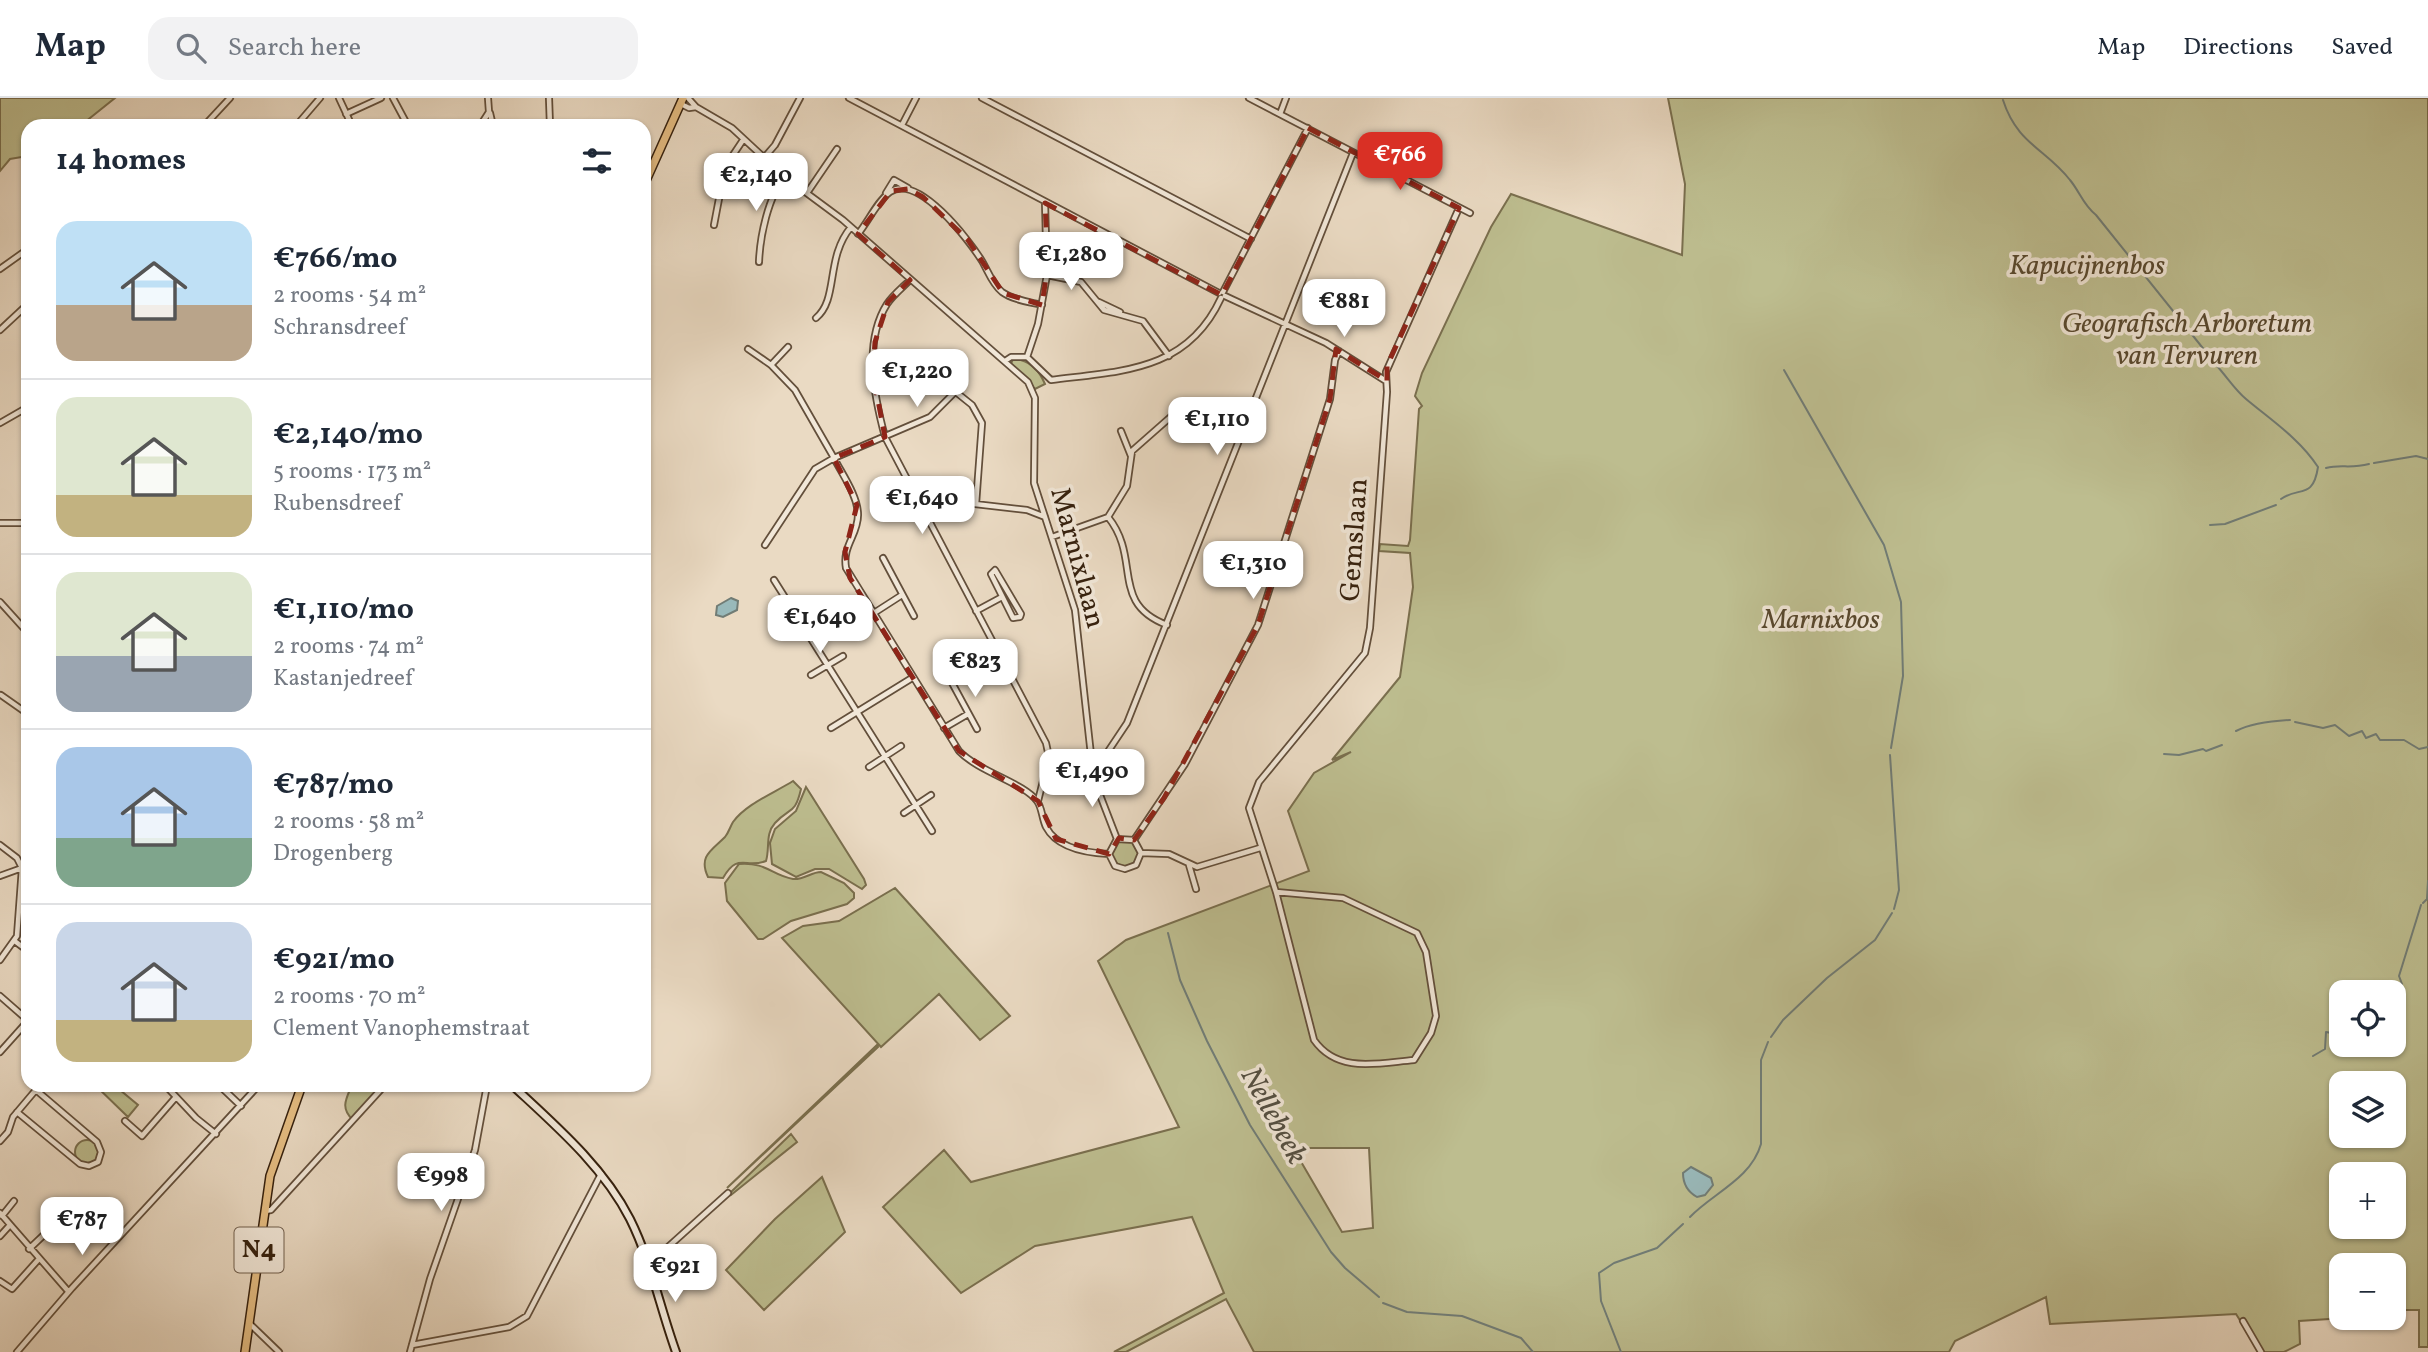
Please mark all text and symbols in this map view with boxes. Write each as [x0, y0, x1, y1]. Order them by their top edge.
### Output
search box [148, 17, 638, 80]
text: Map [35, 25, 106, 71]
icon: search [172, 29, 210, 67]
text: Search here [228, 30, 361, 66]
text: Map [2097, 31, 2145, 65]
text: Directions [2183, 31, 2293, 65]
text: Saved [2331, 31, 2393, 65]
pin: €766 [1359, 132, 1441, 192]
text: €766 [1374, 139, 1426, 171]
text: 14 homes [56, 140, 186, 182]
icon: filters [578, 142, 616, 180]
pin: €2,140 [699, 153, 813, 213]
text: €2,140 [720, 160, 792, 192]
pin: €1,280 [1014, 232, 1128, 292]
text: €766/mo [273, 238, 397, 280]
text: €1,280 [1035, 239, 1107, 271]
park label: Kapucijnenbos [2009, 247, 2165, 286]
icon: home [112, 249, 196, 333]
text: 2 rooms · 54 m² [273, 280, 426, 312]
pin: €881 [1303, 280, 1385, 339]
text: €881 [1318, 286, 1370, 318]
park label: Geografisch Arboretum van Tervuren [2062, 305, 2312, 376]
text: Schransdreef [273, 312, 406, 344]
pin: €1,220 [860, 350, 974, 409]
text: €1,220 [882, 356, 952, 388]
pin: €1,110 [1160, 398, 1274, 457]
text: €1,110 [1184, 404, 1250, 436]
text: €2,140/mo [273, 414, 423, 456]
icon: home [112, 425, 196, 509]
text: 5 rooms · 173 m² [273, 456, 431, 488]
pin: €1,640 [865, 476, 979, 536]
street label: Gemslaan [1331, 477, 1379, 603]
text: €1,640 [886, 483, 958, 515]
street label: Marnixlaan [1039, 483, 1115, 633]
text: Rubensdreef [273, 488, 401, 520]
pin: €1,310 [1196, 542, 1310, 601]
text: €1,310 [1219, 548, 1287, 580]
text: €1,110/mo [273, 589, 414, 631]
pin: €1,640 [763, 596, 877, 655]
icon: home [112, 600, 196, 684]
park label: Marnixbos [1761, 601, 1880, 640]
text: €1,640 [784, 602, 856, 634]
text: 2 rooms · 74 m² [273, 631, 424, 663]
pin: €823 [934, 640, 1016, 699]
text: €823 [949, 646, 1001, 678]
text: Kastanjedreef [273, 663, 413, 695]
pin: €1,490 [1035, 750, 1149, 809]
text: €1,490 [1055, 756, 1129, 788]
text: €787/mo [273, 764, 394, 806]
icon: home [112, 775, 196, 859]
text: 2 rooms · 58 m² [273, 806, 424, 838]
text: Drogenberg [273, 838, 393, 870]
text: €921/mo [273, 939, 395, 981]
icon: home [112, 950, 196, 1034]
map controls [2329, 980, 2406, 1330]
button: locate [2329, 980, 2406, 1057]
text: 2 rooms · 70 m² [273, 981, 426, 1013]
text: Clement Vanophemstraat [273, 1013, 530, 1045]
water label: Nellebeek [1229, 1060, 1317, 1172]
button: layers [2329, 1071, 2406, 1148]
pin: €998 [400, 1154, 482, 1213]
text: €998 [414, 1160, 469, 1192]
button: + [2329, 1162, 2406, 1239]
pin: €787 [41, 1198, 123, 1257]
text: €787 [56, 1204, 108, 1236]
road number: N4 [234, 1228, 284, 1273]
pin: €921 [634, 1244, 716, 1304]
text: €921 [650, 1251, 700, 1283]
button: − [2329, 1253, 2406, 1330]

